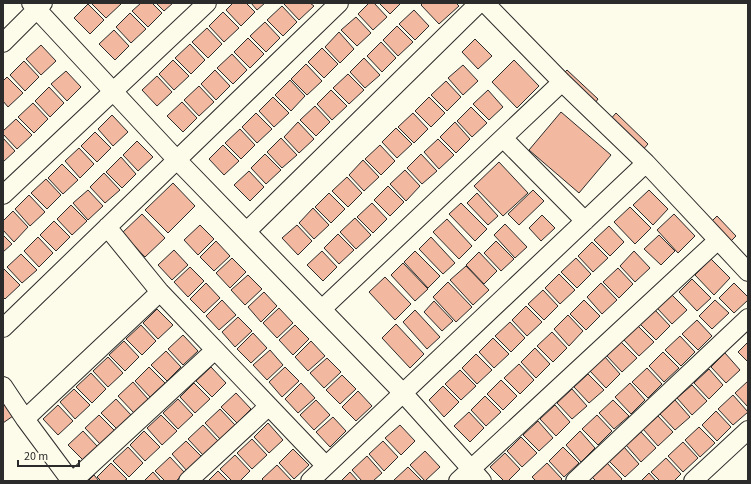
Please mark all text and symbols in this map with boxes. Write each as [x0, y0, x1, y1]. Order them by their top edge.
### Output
scale bar [18, 442, 79, 468]
text: 20 m [24, 448, 48, 465]

